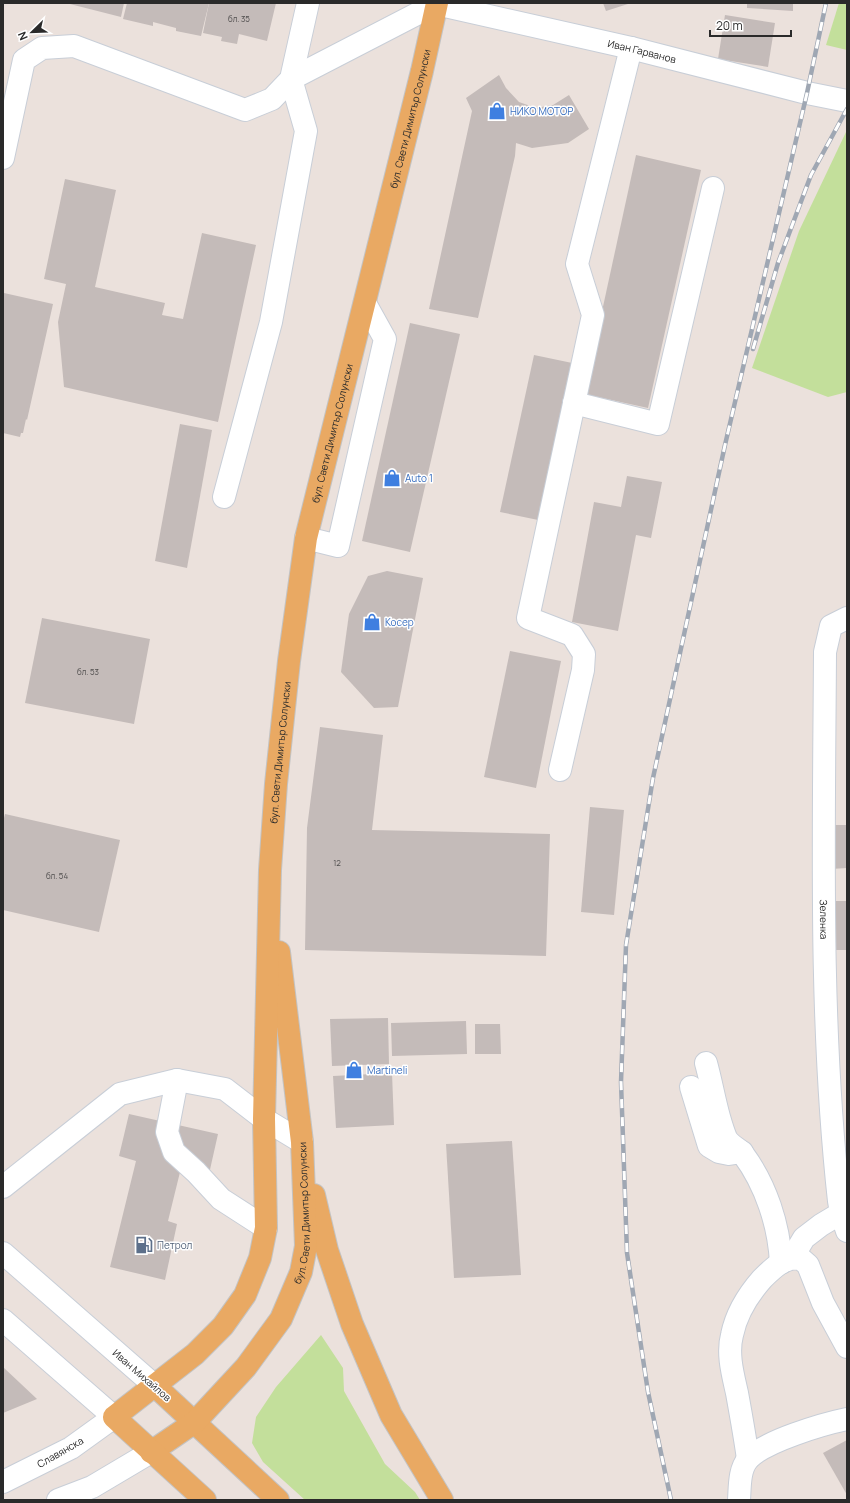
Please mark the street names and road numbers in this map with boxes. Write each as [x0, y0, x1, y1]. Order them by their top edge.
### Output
street label: Иван Гарванов [606, 36, 678, 66]
street label: бул. Свети Димитър Солунски [386, 48, 434, 190]
street label: бул. Свети Димитър Солунски [308, 362, 356, 504]
street label: бул. Свети Димитър Солунски [266, 681, 294, 824]
street label: Зеленка [817, 899, 831, 939]
street label: бул. Свети Димитър Солунски [290, 1142, 313, 1286]
street label: Иван Михайлов [110, 1346, 175, 1405]
street label: Славянска [34, 1433, 86, 1471]

